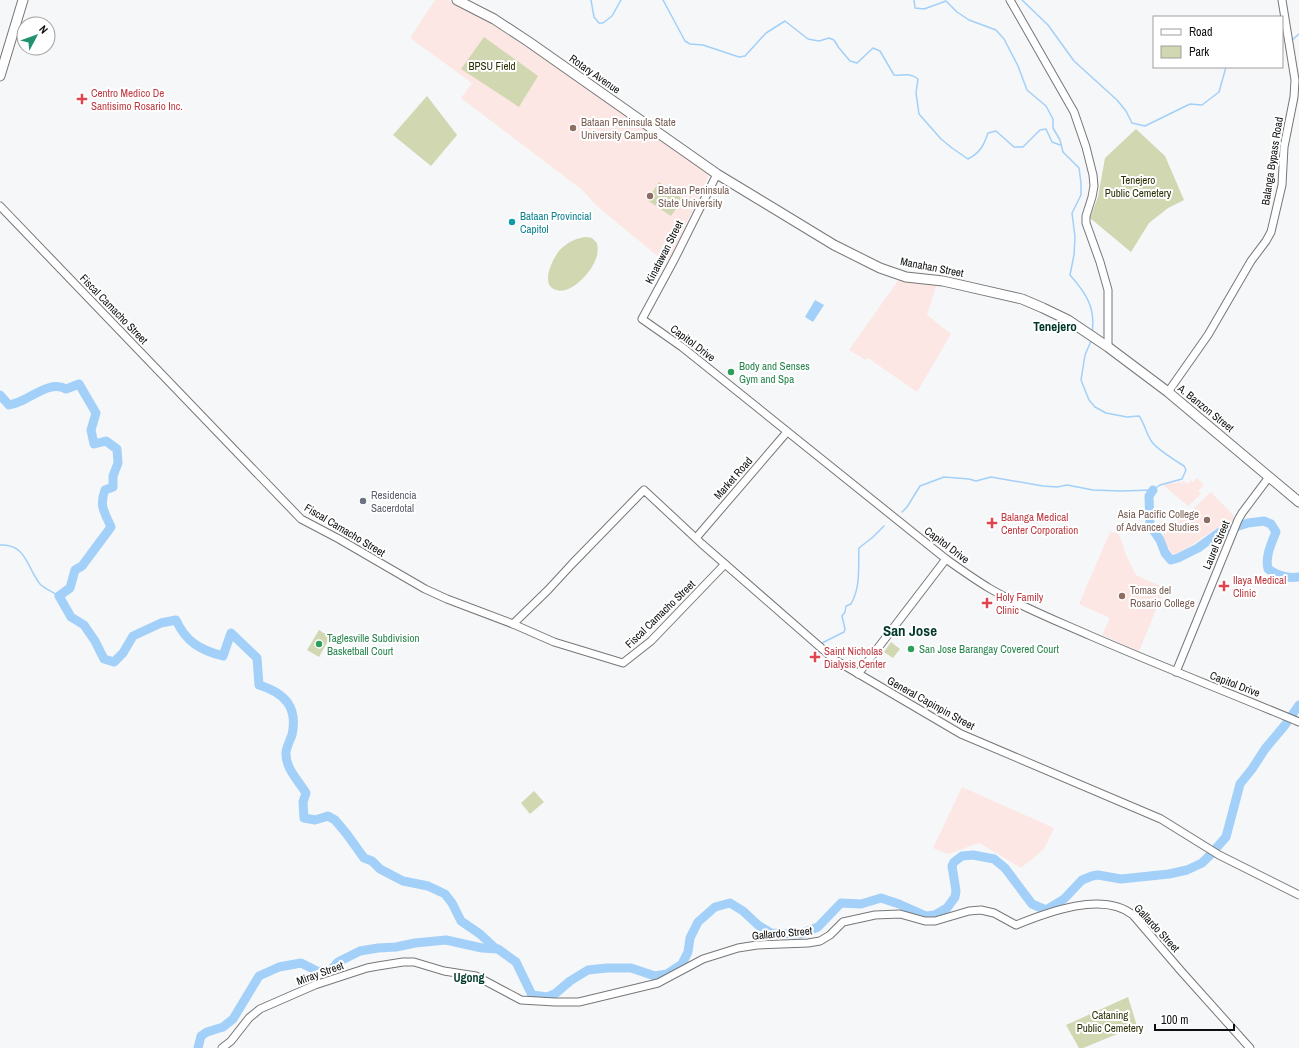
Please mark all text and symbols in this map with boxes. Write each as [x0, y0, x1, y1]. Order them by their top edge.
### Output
north arrow [16, 16, 56, 56]
legend [1153, 16, 1283, 68]
text: N [36, 22, 51, 36]
text: Road [1189, 24, 1213, 40]
text: Park [1189, 44, 1209, 60]
street label: Rotary Avenue [567, 51, 623, 97]
park label: BPSU Field [468, 59, 516, 73]
place label: Centro Medico De Santisimo Rosario Inc. [91, 86, 183, 113]
marker: Centro Medico De Santisimo Rosario Inc. [76, 93, 88, 105]
place label: Bataan Peninsula State University Campus [581, 115, 676, 142]
street label: Balanga Bypass Road [1258, 116, 1286, 206]
marker: Bataan Peninsula State University Campus [568, 123, 578, 133]
park label: Tenejero Public Cemetery [1105, 173, 1172, 200]
place label: Bataan Peninsula State University [658, 183, 729, 210]
marker: Bataan Peninsula State University [645, 191, 655, 201]
place label: Bataan Provincial Capitol [520, 209, 591, 236]
marker: Bataan Provincial Capitol [507, 217, 517, 227]
street label: Kinatawan Street [642, 218, 686, 286]
street label: Manahan Street [899, 254, 965, 280]
street label: Fiscal Camacho Street [77, 271, 151, 347]
district label: Tenejero [1033, 318, 1077, 335]
street label: Capitol Drive [668, 322, 718, 364]
place label: Body and Senses Gym and Spa [739, 359, 810, 386]
marker: Body and Senses Gym and Spa [726, 367, 736, 377]
street label: A. Banzon Street [1174, 380, 1237, 435]
street label: Market Road [711, 454, 755, 502]
place label: Residencia Sacerdotal [371, 488, 417, 515]
marker: Residencia Sacerdotal [358, 496, 368, 506]
street label: Fiscal Camacho Street [302, 500, 388, 560]
place label: Asia Pacific College of Advanced Studies [1116, 507, 1199, 534]
place label: Balanga Medical Center Corporation [1001, 510, 1078, 537]
marker: Asia Pacific College of Advanced Studies [1202, 515, 1212, 525]
marker: Balanga Medical Center Corporation [986, 517, 998, 529]
street label: Laurel Street [1199, 518, 1233, 572]
street label: Capitol Drive [922, 524, 972, 566]
place label: Ilaya Medical Clinic [1233, 573, 1286, 600]
street label: Fiscal Camacho Street [622, 577, 698, 651]
marker: Ilaya Medical Clinic [1218, 580, 1230, 592]
place label: Tomas del Rosario College [1130, 583, 1195, 610]
place label: Holy Family Clinic [996, 590, 1044, 617]
marker: Tomas del Rosario College [1117, 591, 1127, 601]
marker: Holy Family Clinic [981, 597, 993, 609]
district label: San Jose [883, 620, 937, 641]
place label: Taglesville Subdivision Basketball Court [327, 631, 419, 658]
marker: Taglesville Subdivision Basketball Court [314, 639, 324, 649]
place label: San Jose Barangay Covered Court [919, 642, 1059, 656]
place label: Saint Nicholas Dialysis Center [824, 644, 886, 671]
marker: San Jose Barangay Covered Court [906, 644, 916, 654]
marker: Saint Nicholas Dialysis Center [809, 651, 821, 663]
street label: Capitol Drive [1208, 668, 1262, 700]
street label: General Capinpin Street [885, 673, 978, 733]
street label: Gallardo Street [1131, 901, 1183, 955]
street label: Gallardo Street [751, 923, 813, 943]
street label: Miray Street [295, 958, 346, 988]
district label: Ugong [453, 970, 485, 986]
scale bar [1155, 1006, 1234, 1032]
park label: Cataning Public Cemetery [1077, 1008, 1144, 1035]
text: 100 m [1161, 1012, 1188, 1028]

